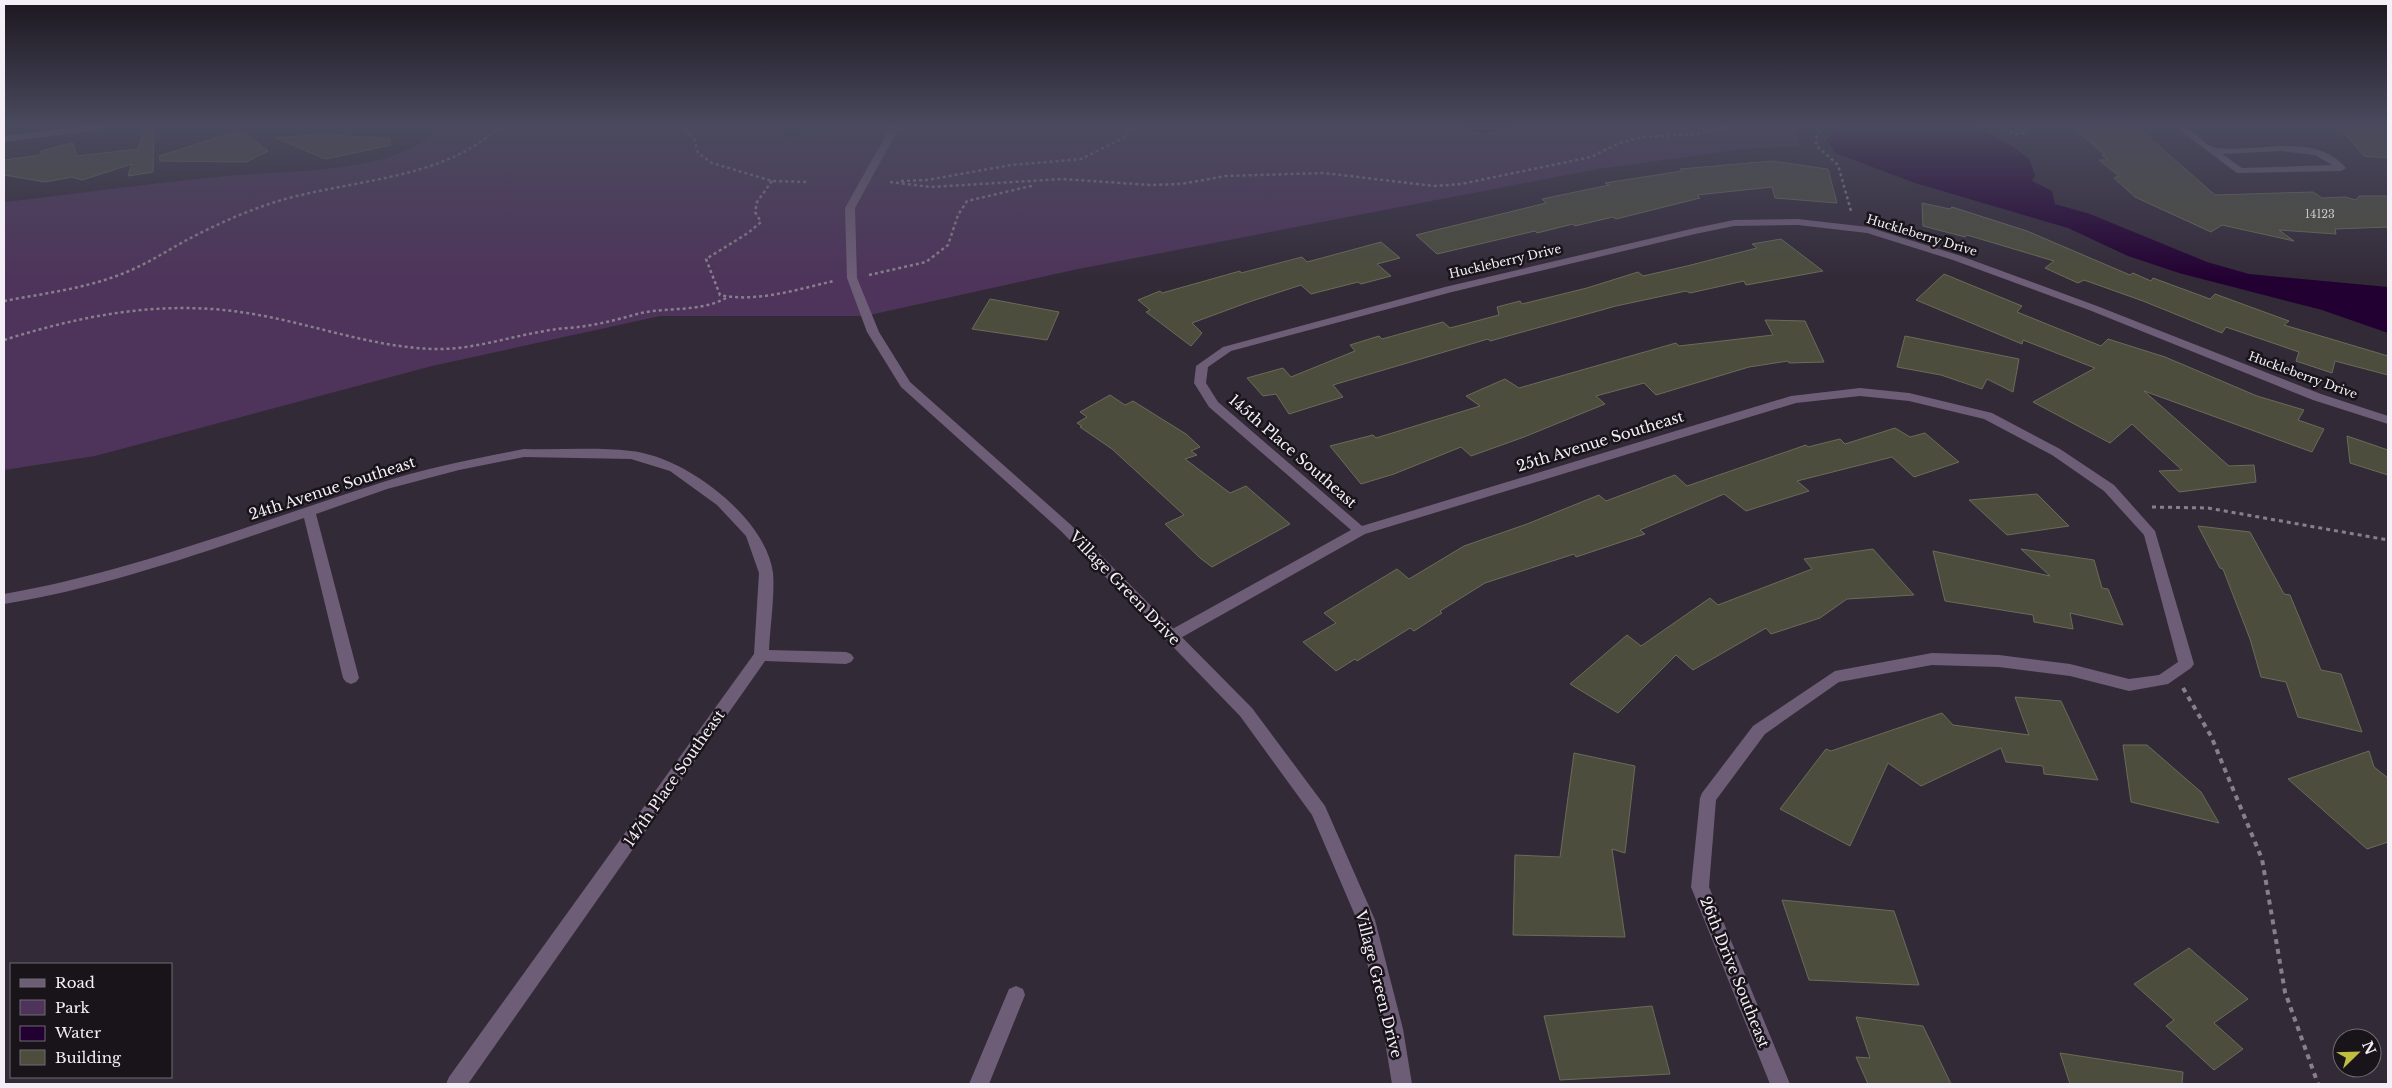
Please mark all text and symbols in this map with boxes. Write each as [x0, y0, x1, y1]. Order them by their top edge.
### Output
house number: 14123 [2305, 207, 2335, 221]
street label: Huckleberry Drive [1865, 211, 1979, 259]
street label: Huckleberry Drive [1447, 241, 1563, 281]
street label: Huckleberry Drive [2247, 348, 2360, 402]
street label: 145th Place Southeast [1225, 390, 1361, 512]
street label: 25th Avenue Southeast [1514, 406, 1686, 475]
street label: 24th Avenue Southeast [246, 452, 418, 524]
street label: Village Green Drive [1065, 526, 1184, 649]
street label: 147th Place Southeast [620, 706, 729, 850]
street label: 26th Drive Southeast [1696, 894, 1774, 1051]
street label: Village Green Drive [1351, 907, 1407, 1060]
legend [10, 963, 172, 1078]
text: Road [55, 973, 95, 992]
text: Park [55, 998, 91, 1017]
text: Water [54, 1023, 102, 1042]
north arrow [2332, 1028, 2382, 1078]
text: N [2358, 1038, 2380, 1057]
text: Building [55, 1048, 122, 1067]

